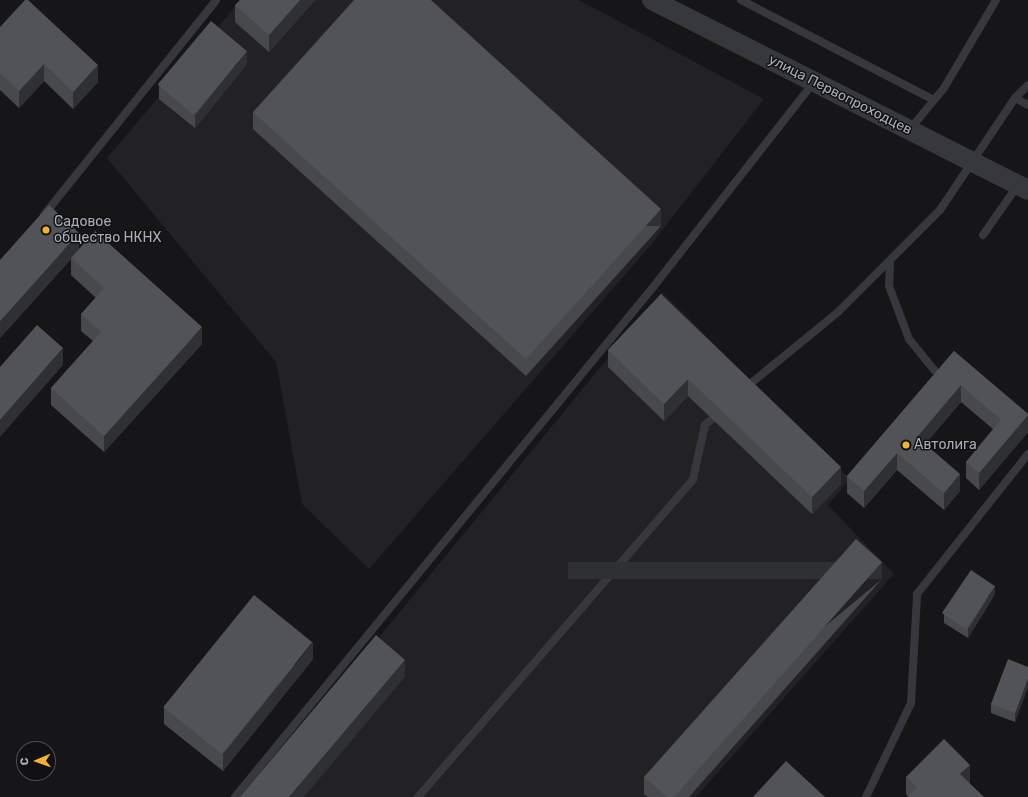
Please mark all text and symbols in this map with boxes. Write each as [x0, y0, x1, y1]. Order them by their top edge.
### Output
street label: улица Первопроходцев [765, 51, 915, 139]
place label: Садовое общество НКНХ [54, 214, 161, 246]
marker: Садовое общество НКНХ [41, 225, 51, 235]
place label: Автолига [914, 437, 977, 453]
marker: Автолига [901, 440, 911, 450]
north arrow [16, 741, 56, 781]
text: С [18, 757, 31, 766]

